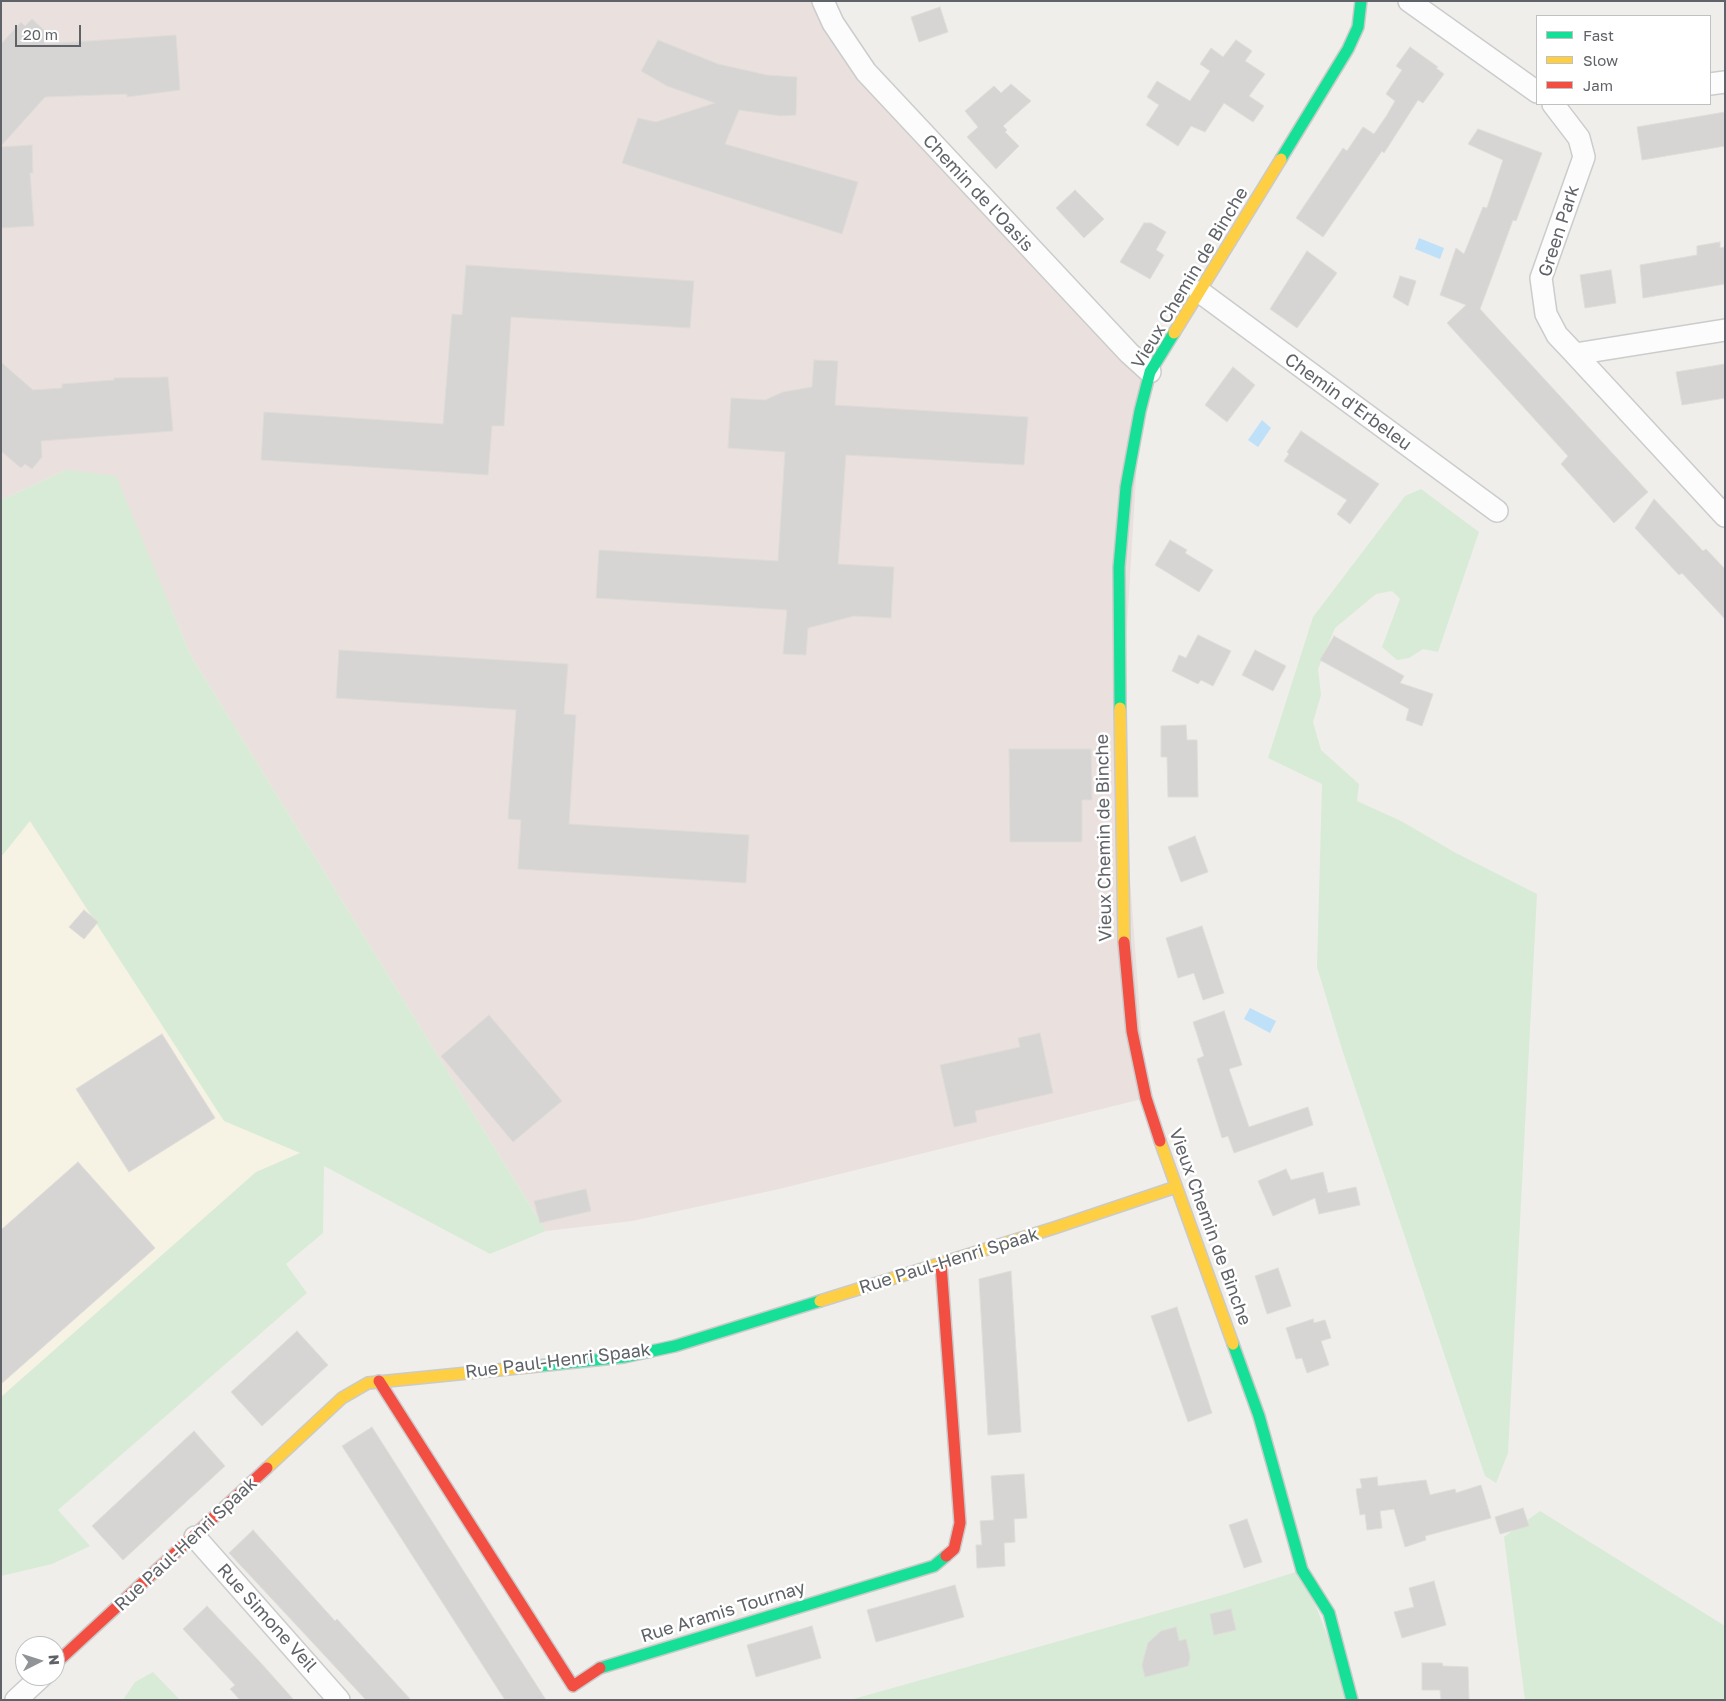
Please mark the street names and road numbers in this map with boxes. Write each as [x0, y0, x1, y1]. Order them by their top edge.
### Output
street label: Chemin de l'Oasis [918, 130, 1038, 256]
street label: Vieux Chemin de Binche [1127, 183, 1253, 373]
street label: Green Park [1534, 183, 1584, 279]
street label: Chemin d'Erbeleu [1280, 349, 1416, 455]
street label: Vieux Chemin de Binche [1091, 734, 1117, 942]
street label: Vieux Chemin de Binche [1164, 1126, 1256, 1328]
street label: Rue Paul-Henri Spaak [856, 1223, 1042, 1299]
street label: Rue Paul-Henri Spaak [464, 1339, 652, 1383]
street label: Rue Paul-Henri Spaak [110, 1472, 262, 1616]
street label: Rue Simone Veil [213, 1559, 321, 1677]
street label: Rue Aramis Tournay [638, 1577, 808, 1647]

